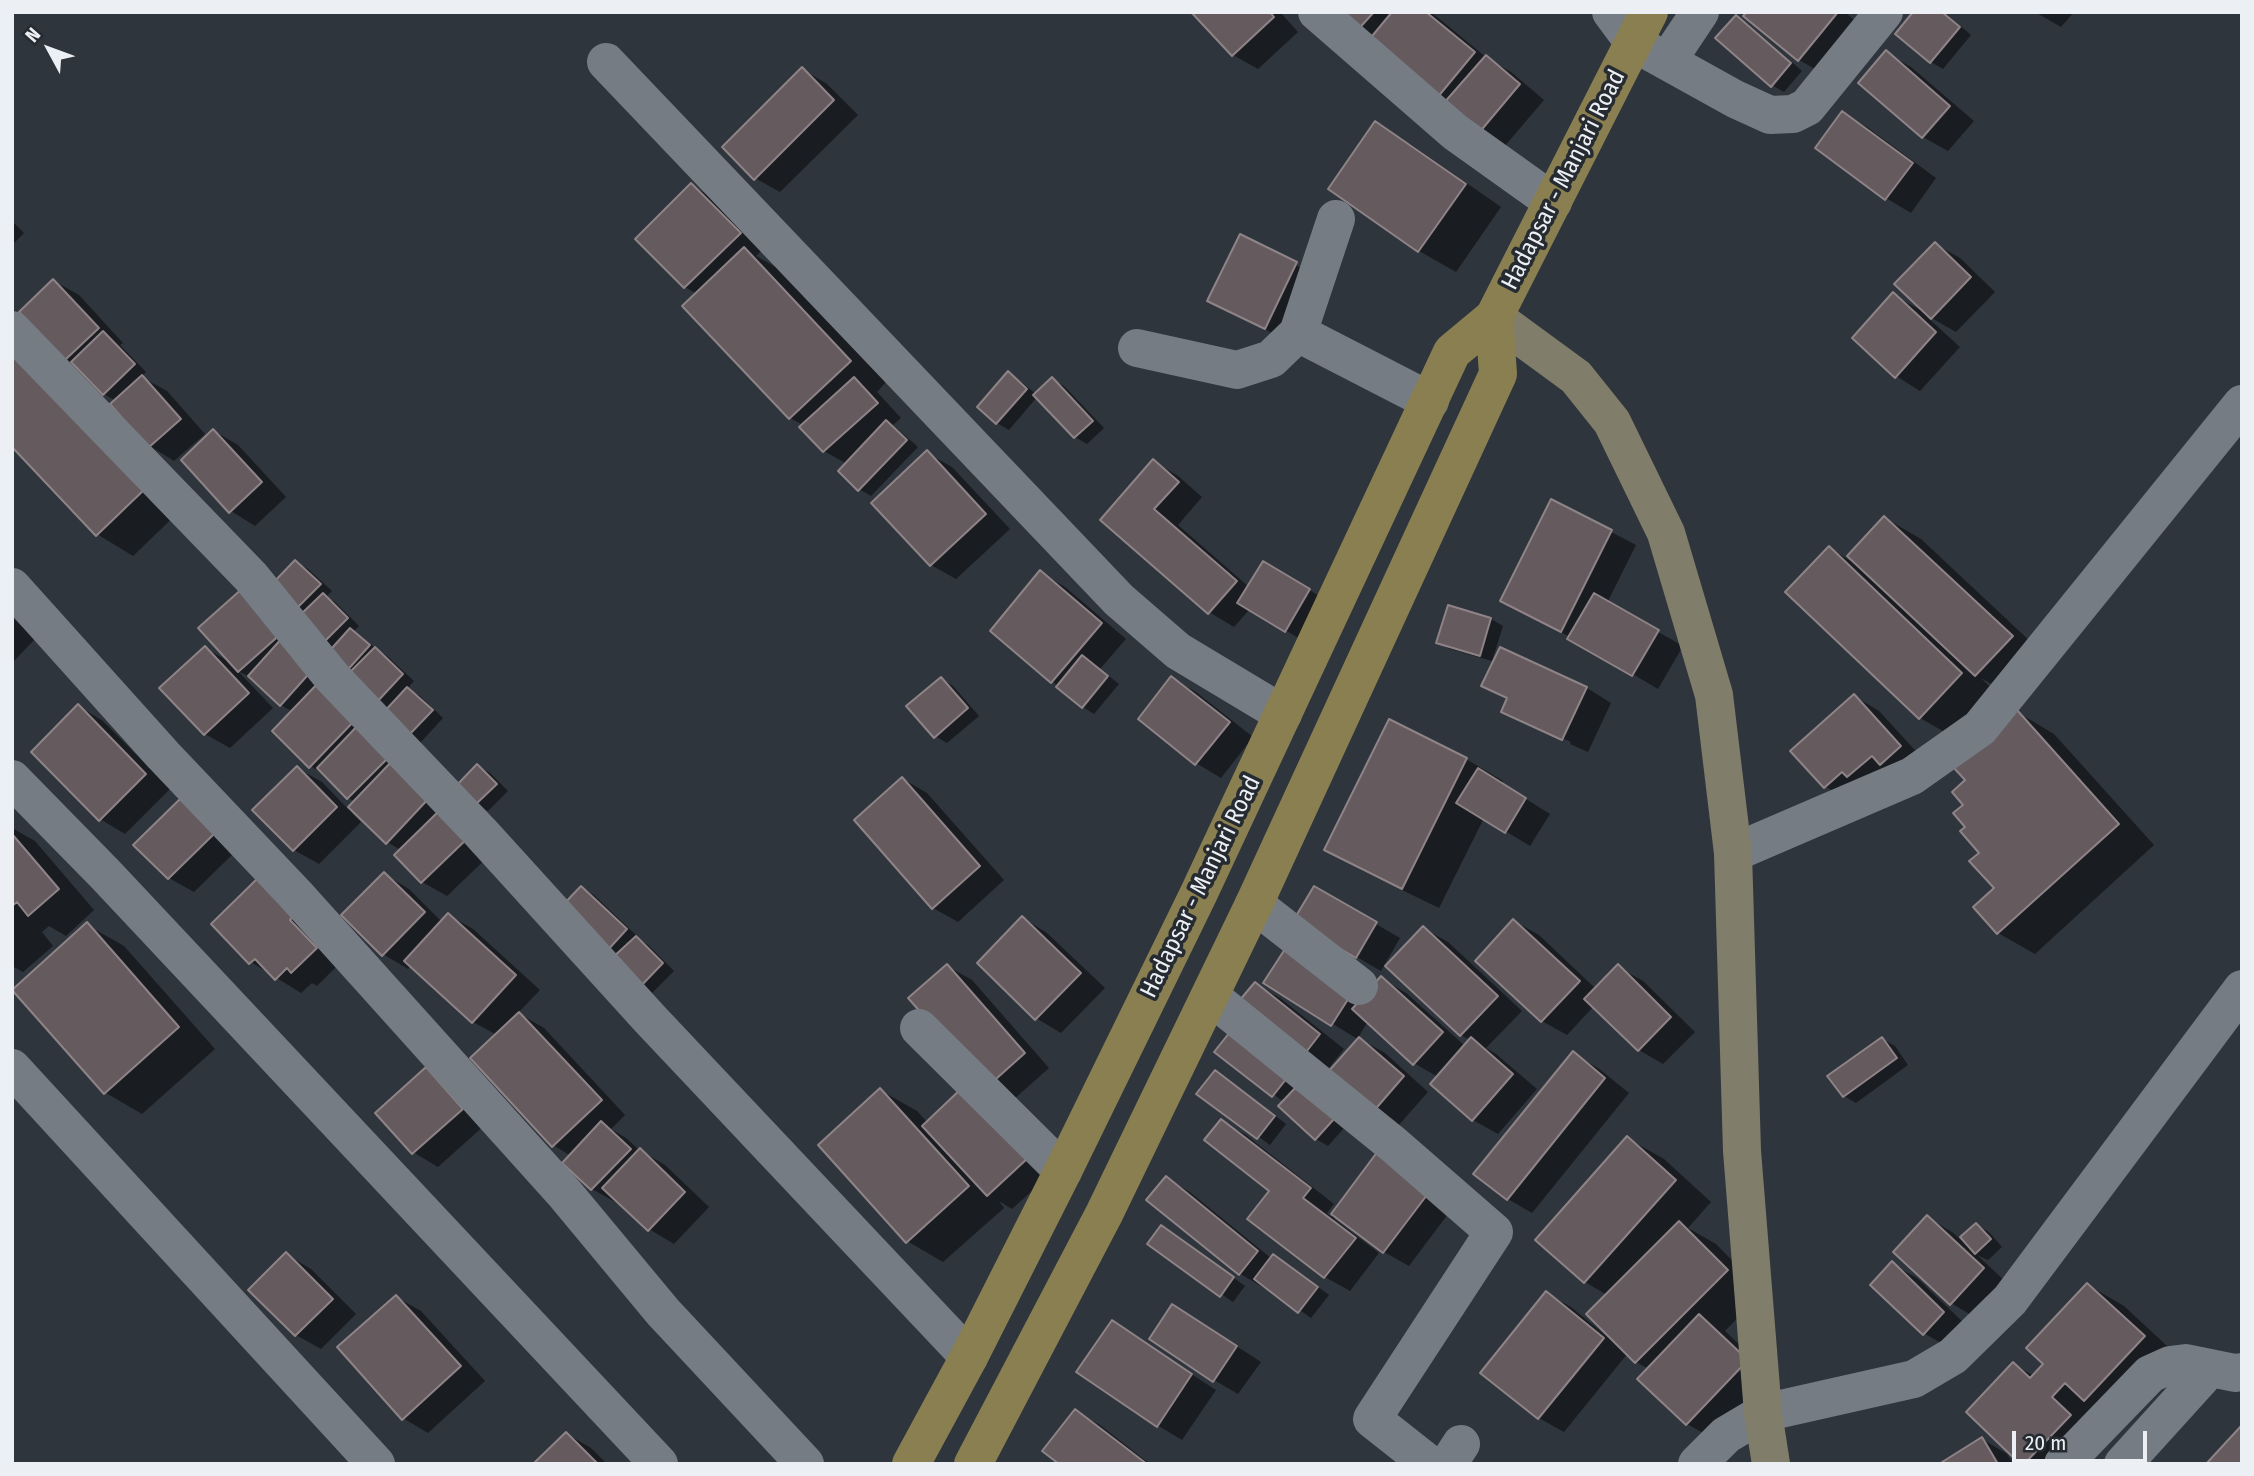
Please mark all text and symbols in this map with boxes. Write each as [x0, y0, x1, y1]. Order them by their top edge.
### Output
north arrow [14, 14, 84, 84]
text: N [20, 23, 45, 47]
street label: Hadapsar - Manjari Road [1496, 65, 1632, 295]
street label: Hadapsar - Manjari Road [1135, 771, 1267, 1003]
scale bar [2016, 1416, 2151, 1460]
text: 20 m [2025, 1430, 2066, 1456]

